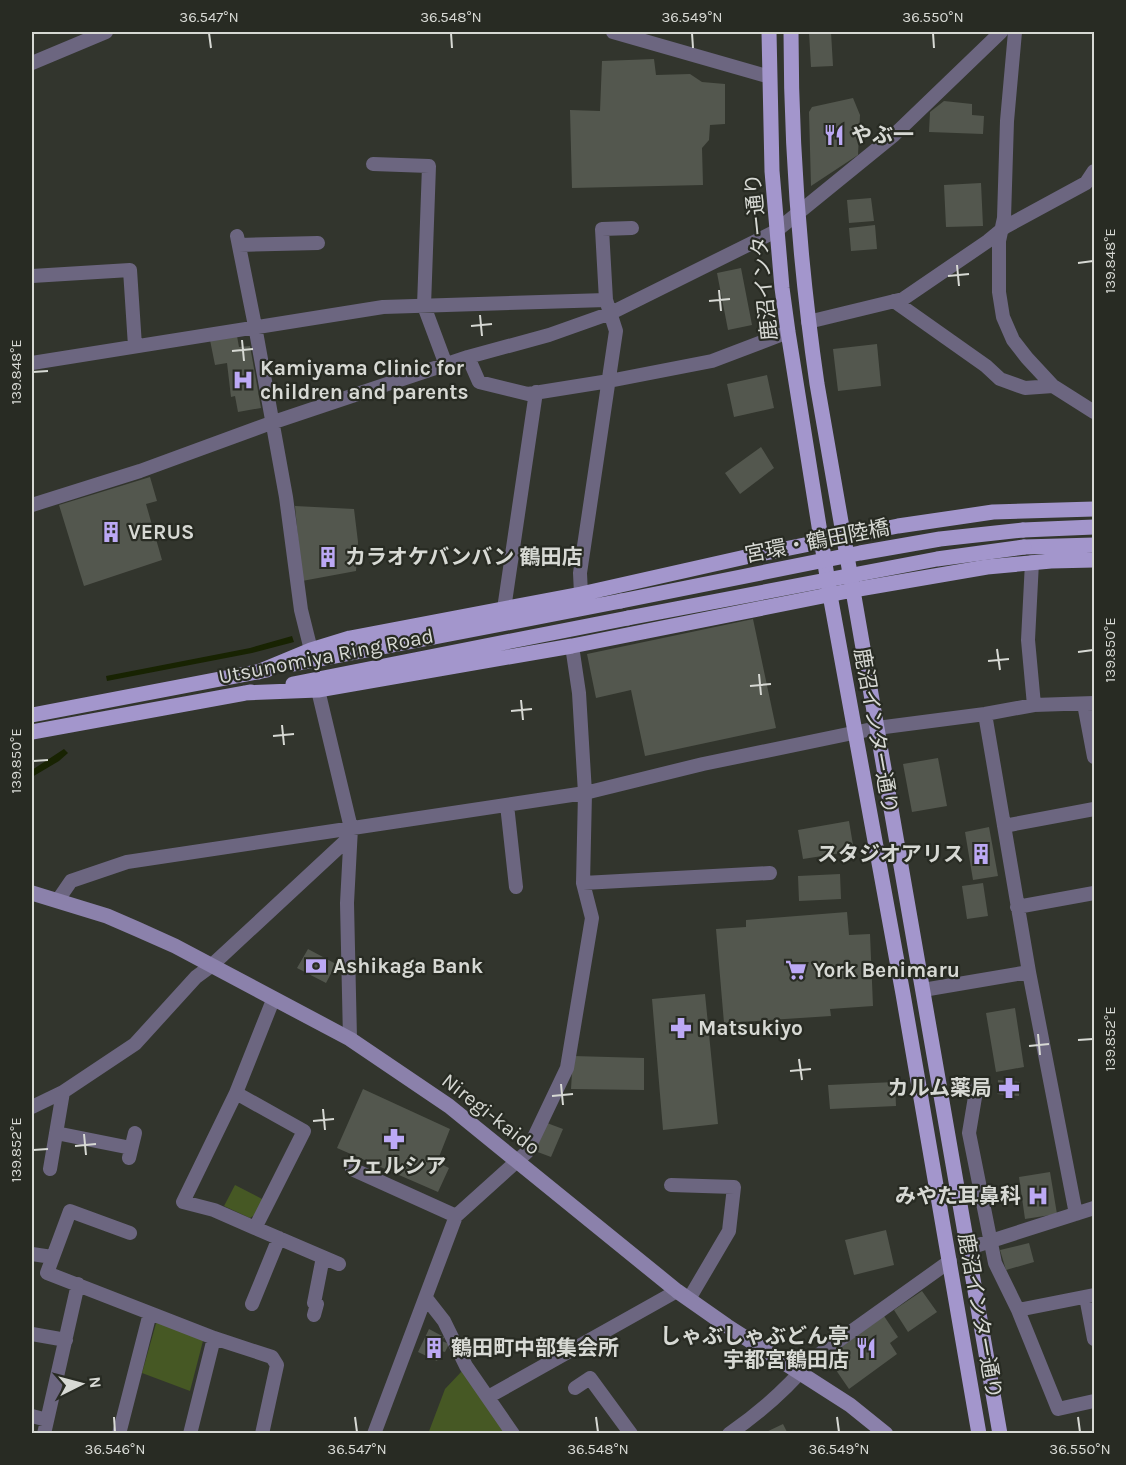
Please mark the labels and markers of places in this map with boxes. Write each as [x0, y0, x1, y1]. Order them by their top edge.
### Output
restaurant icon: やぶ一 [822, 123, 846, 147]
place label: やぶ一 [851, 123, 914, 147]
place label: Kamiyama Clinic for children and parents [260, 356, 469, 404]
hospital icon: Kamiyama Clinic for children and parents [231, 368, 255, 392]
building icon: VERUS [99, 520, 123, 544]
place label: VERUS [128, 520, 194, 544]
building icon: カラオケバンバン 鶴田店 [316, 545, 340, 569]
place label: カラオケバンバン 鶴田店 [345, 545, 583, 569]
place label: スタジオアリス [817, 842, 964, 866]
building icon: スタジオアリス [969, 842, 993, 866]
bank icon: Ashikaga Bank [304, 954, 328, 978]
place label: Ashikaga Bank [333, 954, 484, 978]
supermarket icon: York Benimaru [784, 958, 808, 982]
place label: York Benimaru [813, 958, 960, 982]
pharmacy icon: Matsukiyo [669, 1016, 693, 1040]
place label: Matsukiyo [698, 1016, 803, 1040]
place label: カルム薬局 [887, 1076, 992, 1100]
pharmacy icon: カルム薬局 [997, 1076, 1021, 1100]
pharmacy icon: ウェルシア [382, 1127, 406, 1151]
place label: ウェルシア [342, 1154, 447, 1178]
place label: みやた耳鼻科 [895, 1184, 1021, 1208]
hospital icon: みやた耳鼻科 [1026, 1184, 1050, 1208]
place label: しゃぶしゃぶどん亭 宇都宮鶴田店 [660, 1324, 849, 1372]
building icon: 鶴田町中部集会所 [422, 1336, 446, 1360]
place label: 鶴田町中部集会所 [451, 1336, 619, 1360]
restaurant icon: しゃぶしゃぶどん亭 宇都宮鶴田店 [854, 1336, 878, 1360]

